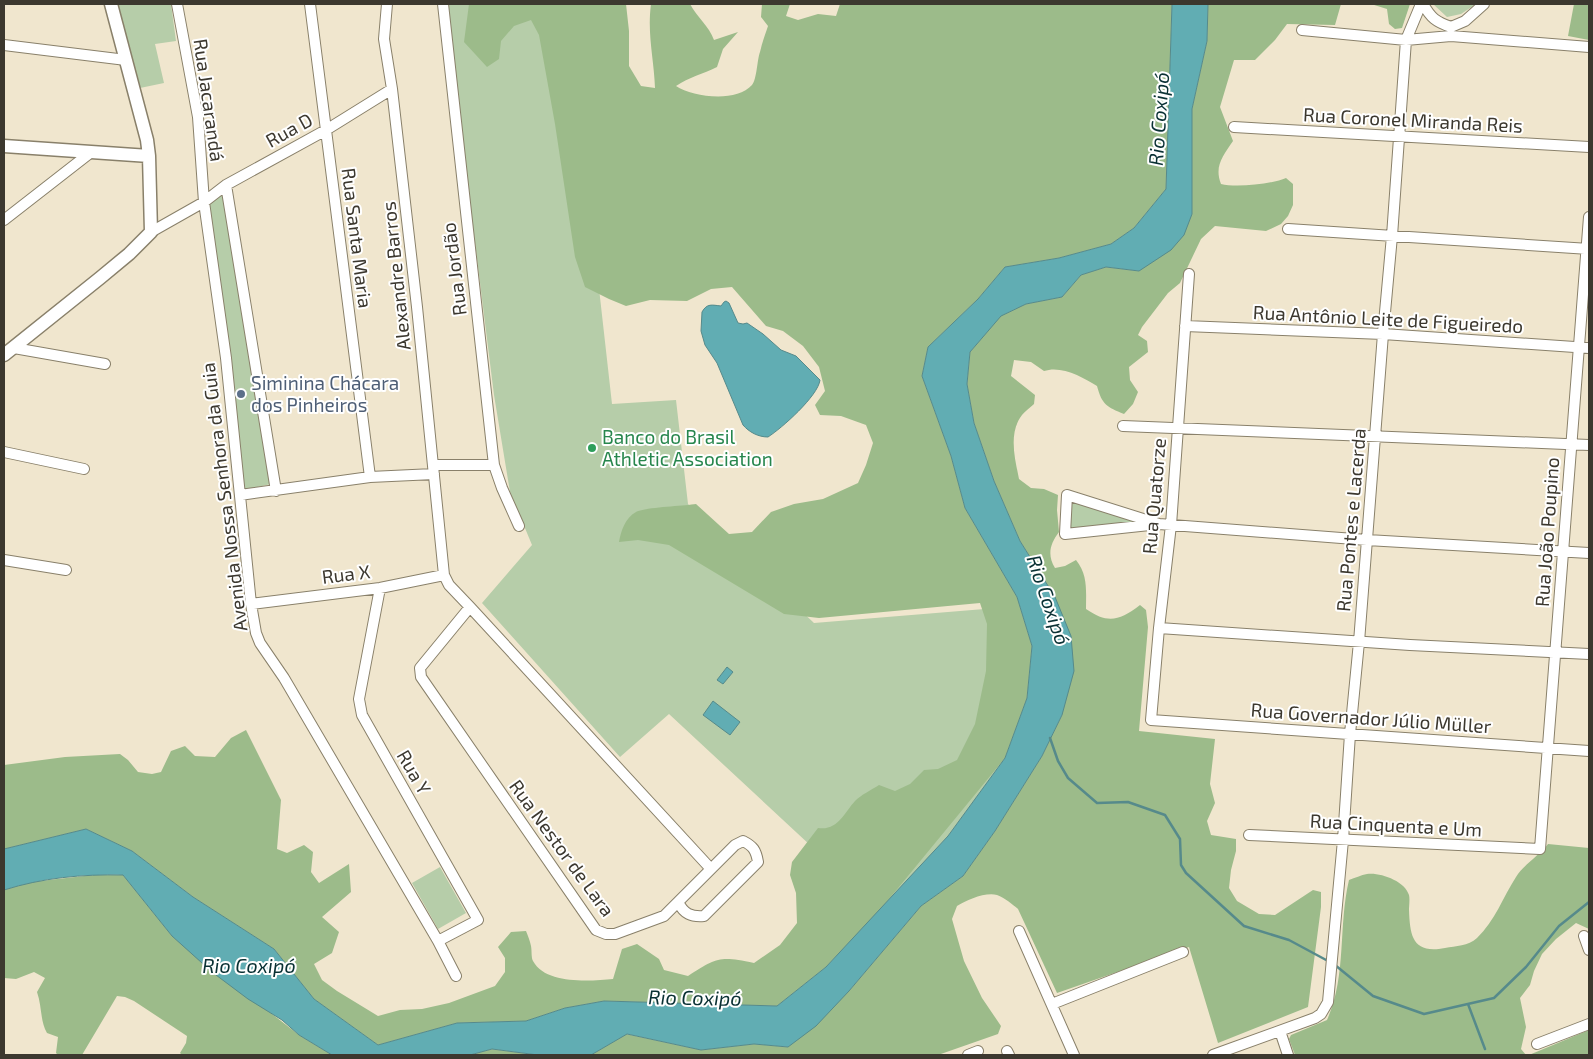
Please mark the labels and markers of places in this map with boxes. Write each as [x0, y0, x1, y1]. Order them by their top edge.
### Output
place label: Siminina Chácara dos Pinheiros [251, 371, 399, 416]
marker: Siminina Chácara dos Pinheiros [235, 388, 247, 400]
place label: Banco do Brasil Athletic Association [602, 425, 773, 470]
marker: Banco do Brasil Athletic Association [586, 442, 598, 454]

